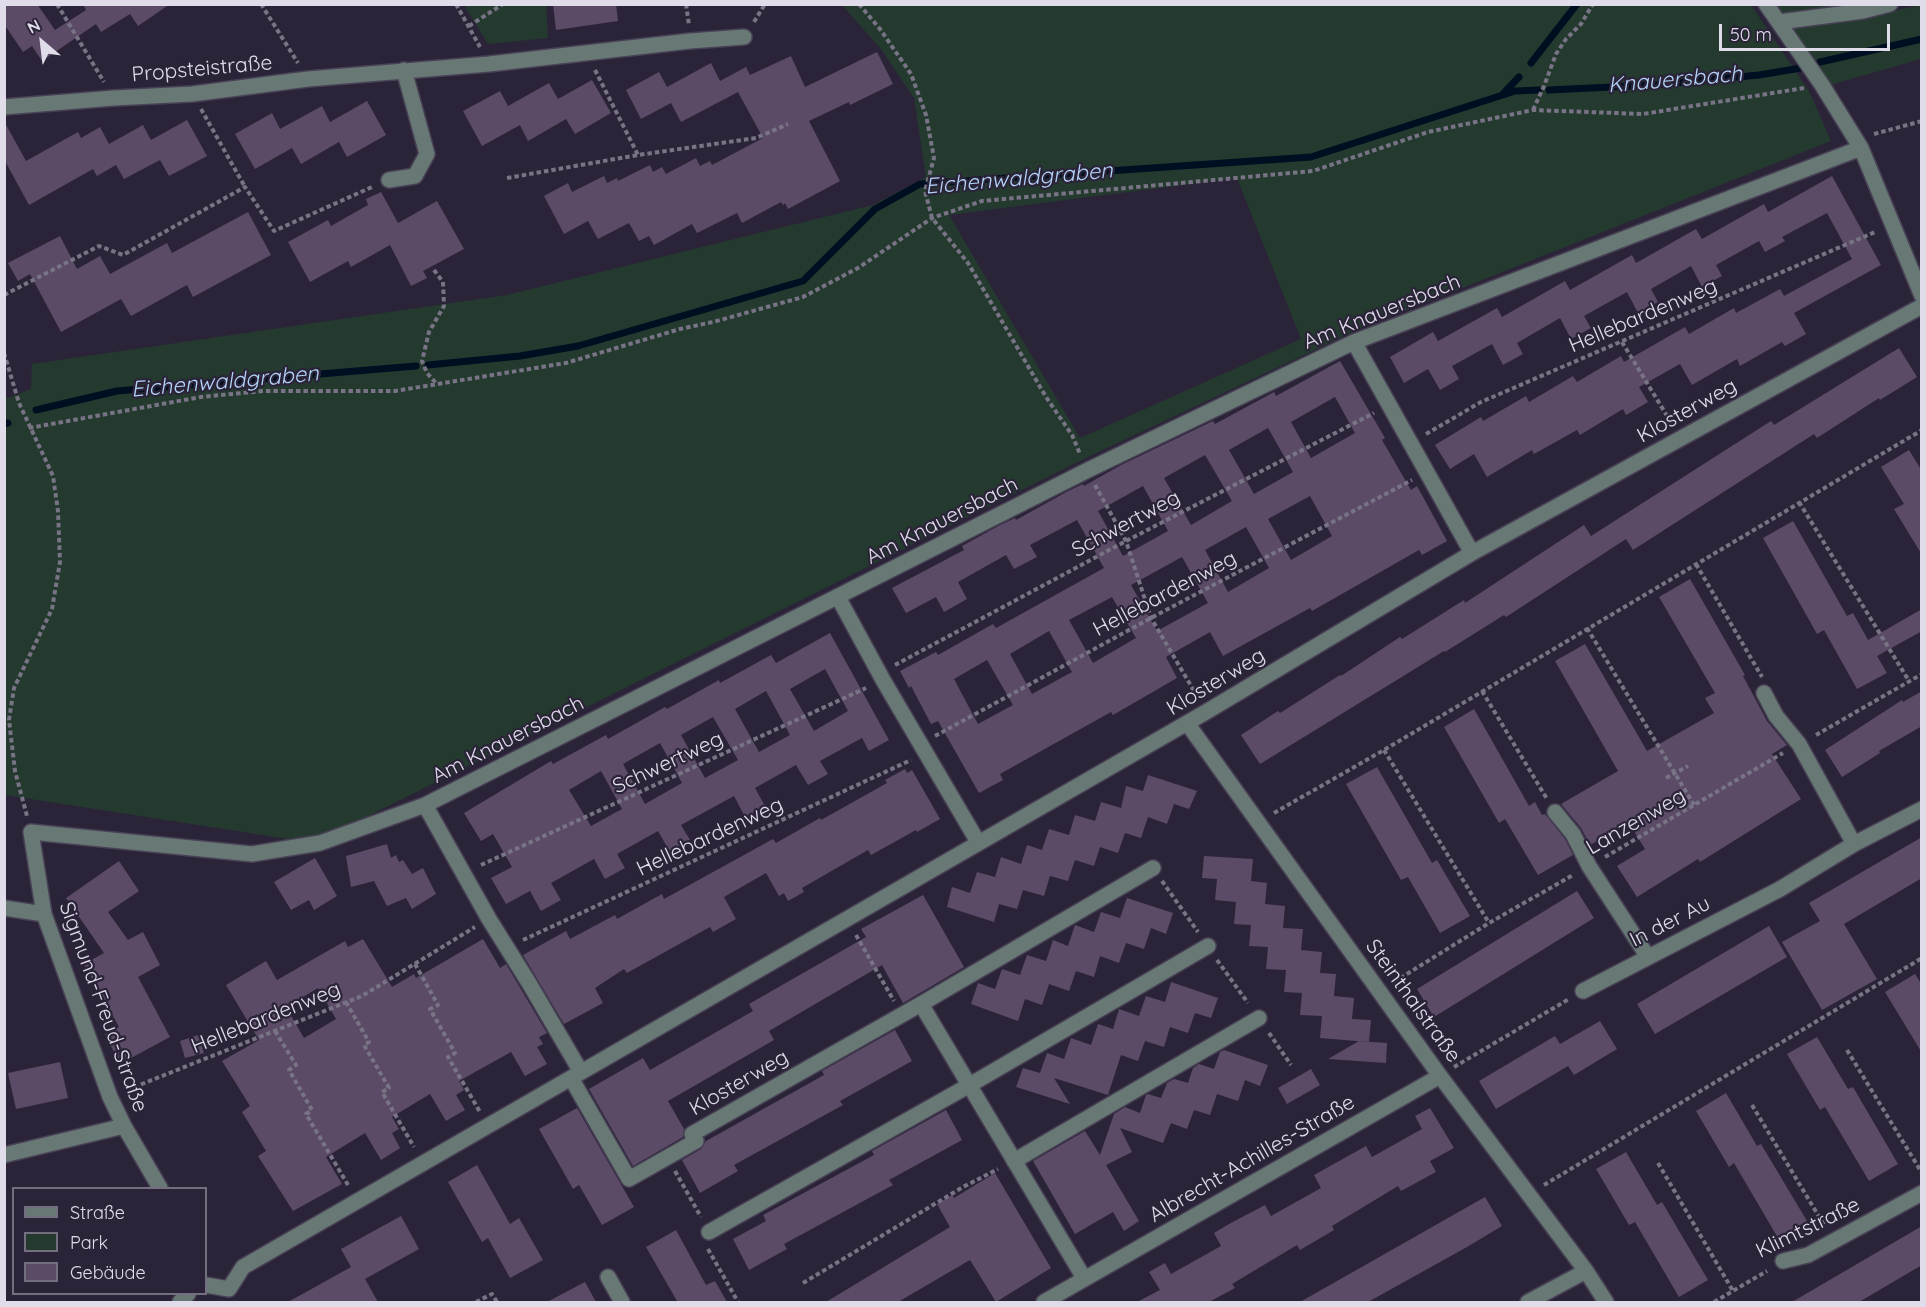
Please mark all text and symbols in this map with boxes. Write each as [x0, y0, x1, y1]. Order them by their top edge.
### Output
north arrow [12, 12, 72, 72]
scale bar [1722, 12, 1893, 50]
text: N [24, 15, 43, 38]
text: 50 m [1730, 23, 1772, 46]
street label: Propsteistraße [131, 50, 273, 88]
water label: Knauersbach [1607, 61, 1743, 99]
water label: Eichenwaldgraben [924, 158, 1114, 200]
street label: Am Knauersbach [1300, 269, 1464, 355]
street label: Hellebardenweg [1565, 273, 1721, 359]
water label: Eichenwaldgraben [130, 361, 320, 403]
street label: Klosterweg [1633, 373, 1741, 449]
street label: Am Knauersbach [862, 472, 1022, 570]
street label: Schwertweg [1068, 485, 1184, 563]
street label: Hellebardenweg [1089, 546, 1241, 642]
street label: Klosterweg [1162, 643, 1270, 721]
street label: Am Knauersbach [428, 691, 588, 789]
street label: Schwertweg [609, 726, 727, 800]
street label: Lanzenweg [1582, 783, 1690, 861]
street label: Hellebardenweg [633, 792, 787, 882]
street label: In der Au [1626, 891, 1714, 953]
street label: Sigmund-Freud-Straße [53, 899, 153, 1115]
street label: Steinthalstraße [1360, 935, 1466, 1067]
street label: Hellebardenweg [188, 977, 344, 1059]
street label: Klosterweg [685, 1045, 793, 1121]
street label: Albrecht-Achilles-Straße [1145, 1090, 1359, 1228]
legend [12, 1187, 207, 1295]
street label: Klimtstraße [1752, 1192, 1864, 1264]
text: Straße [70, 1201, 125, 1224]
text: Park [70, 1231, 108, 1254]
text: Gebäude [70, 1261, 146, 1284]

